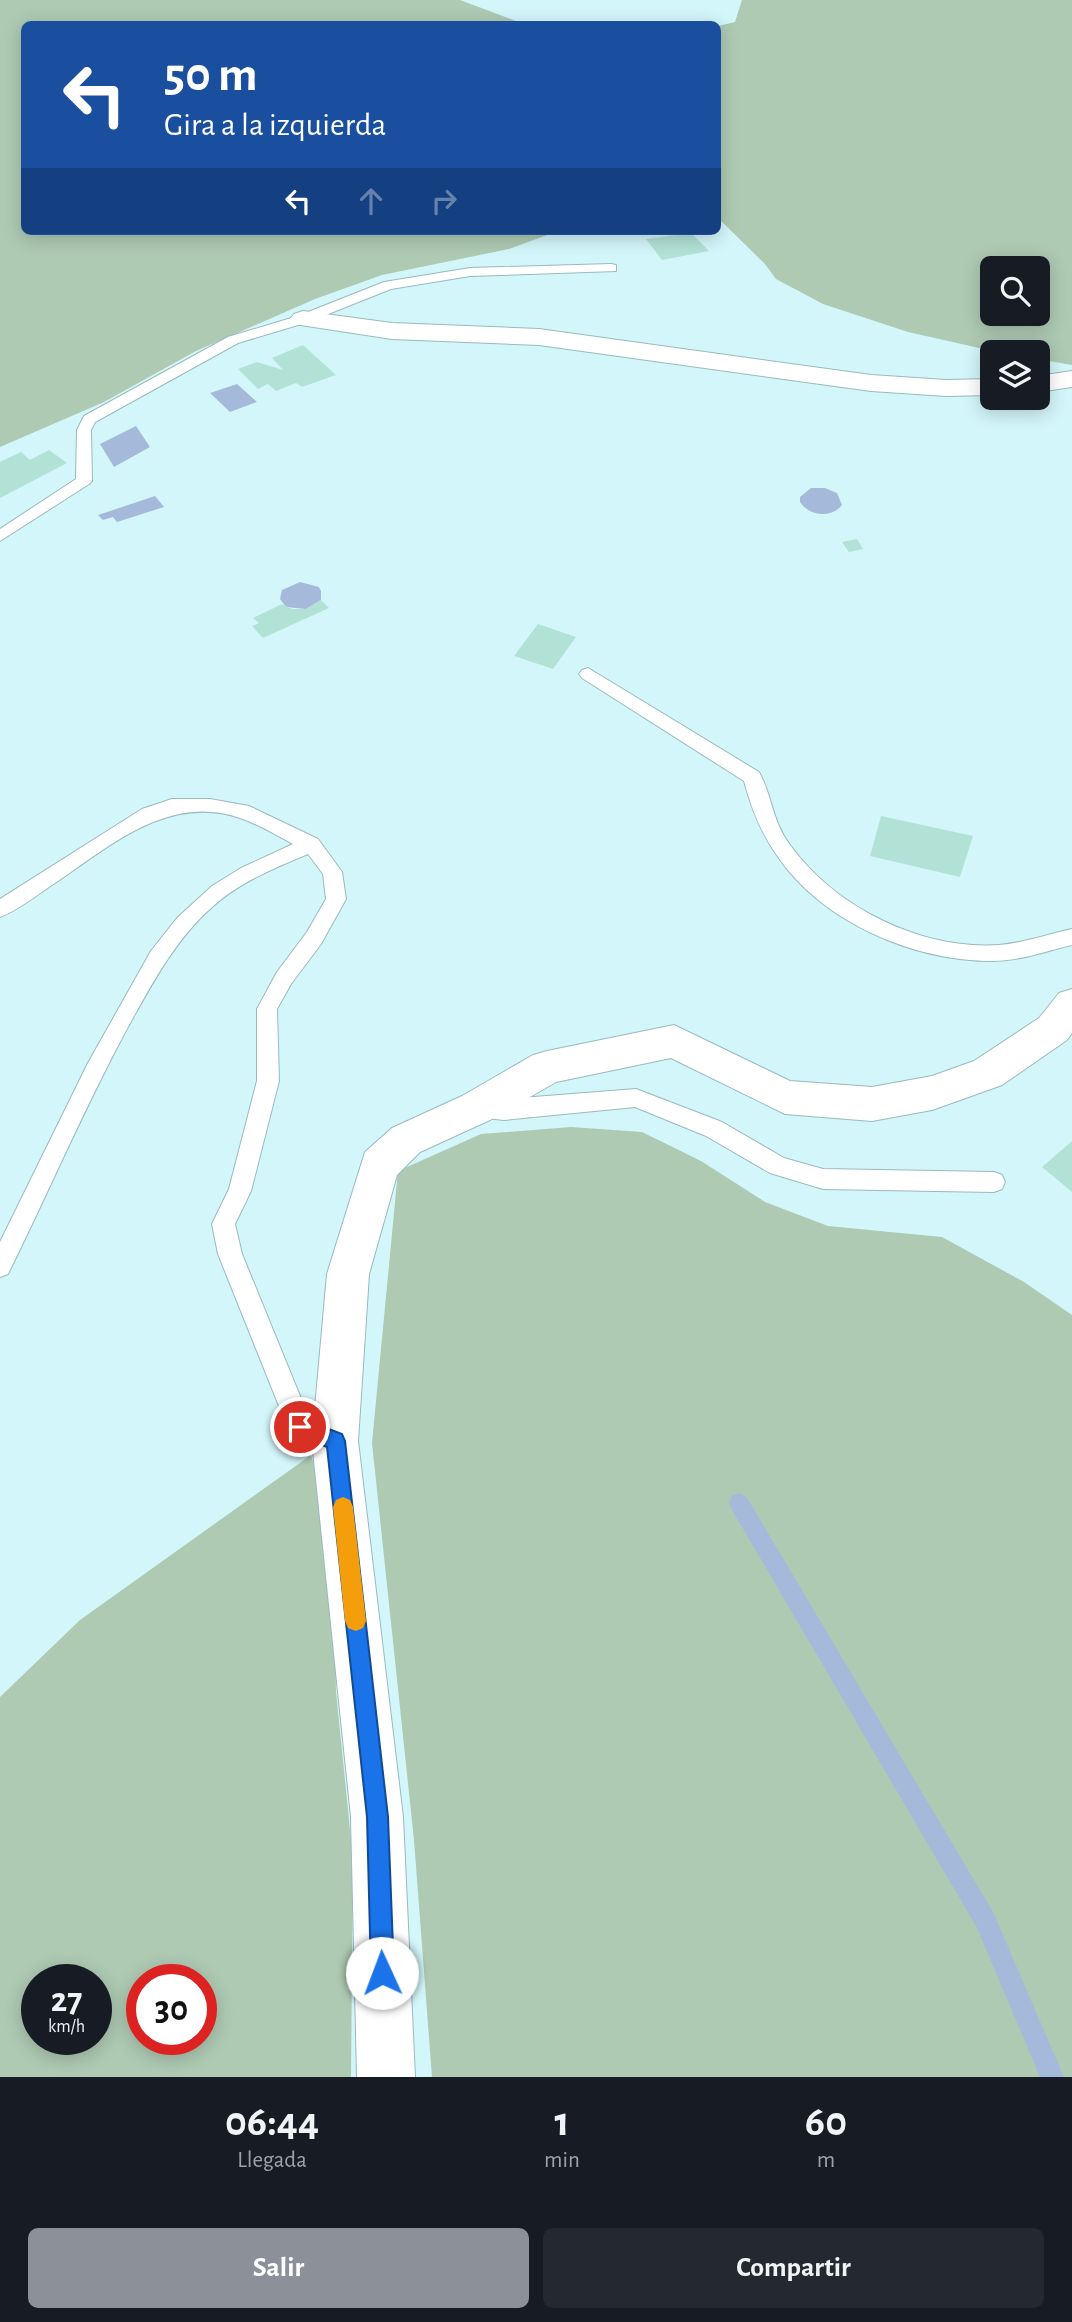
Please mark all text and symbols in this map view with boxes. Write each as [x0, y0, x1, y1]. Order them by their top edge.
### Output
icon: left [49, 49, 140, 140]
text: 50 m [164, 51, 258, 100]
text: Gira a la izquierda [164, 109, 386, 141]
icon: left [279, 182, 317, 220]
icon: ahead [352, 182, 390, 220]
icon: right [425, 182, 463, 220]
map controls [980, 256, 1050, 410]
button: search [980, 256, 1050, 326]
button: layers [980, 340, 1050, 410]
pin [270, 1397, 330, 1457]
icon: arrive [281, 1408, 319, 1446]
position arrow [345, 1936, 419, 2010]
speed limit sign: 30 [126, 1964, 217, 2055]
text: 27 [51, 1983, 82, 2018]
text: km/h [48, 2018, 85, 2036]
text: 06:44 [225, 2101, 319, 2143]
text: 1 [554, 2101, 570, 2143]
text: 60 [805, 2101, 847, 2143]
text: Llegada [237, 2149, 307, 2172]
text: min [544, 2149, 580, 2172]
text: m [817, 2149, 835, 2172]
button: Salir [28, 2228, 529, 2308]
button: Compartir [543, 2228, 1044, 2308]

